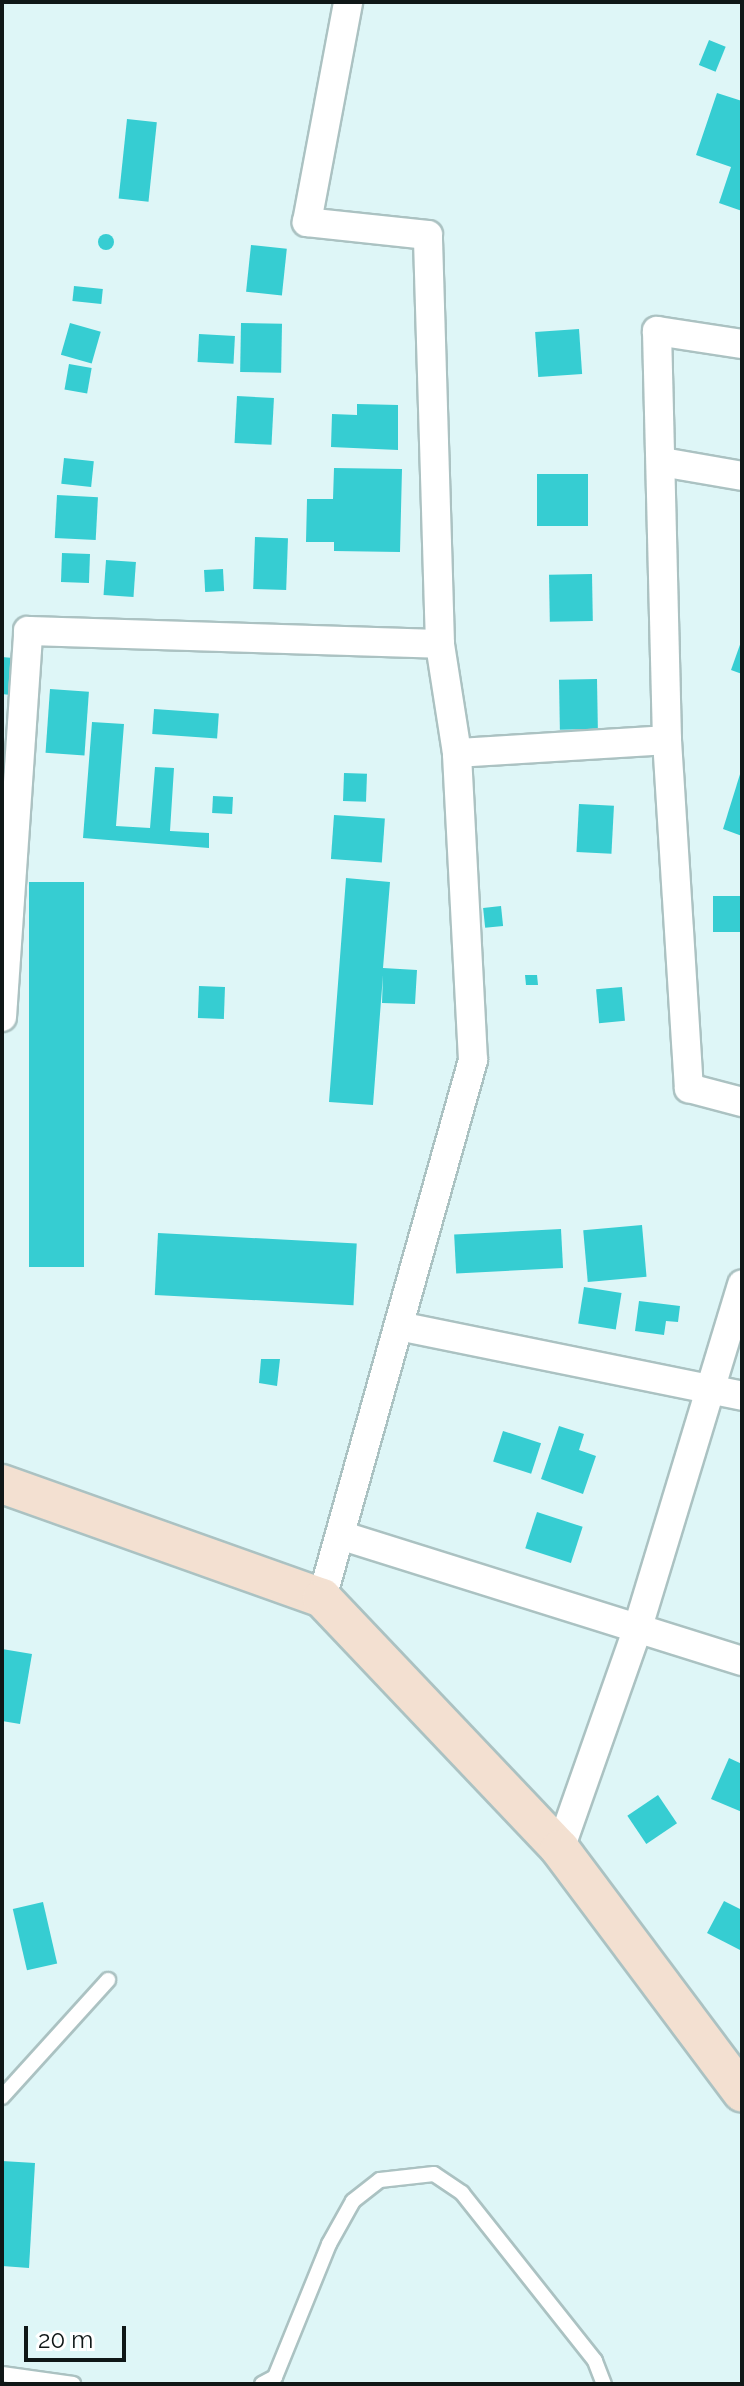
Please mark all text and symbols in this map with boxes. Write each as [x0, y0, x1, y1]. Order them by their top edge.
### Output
scale bar [28, 2310, 130, 2360]
text: 20 m [38, 2325, 93, 2354]

